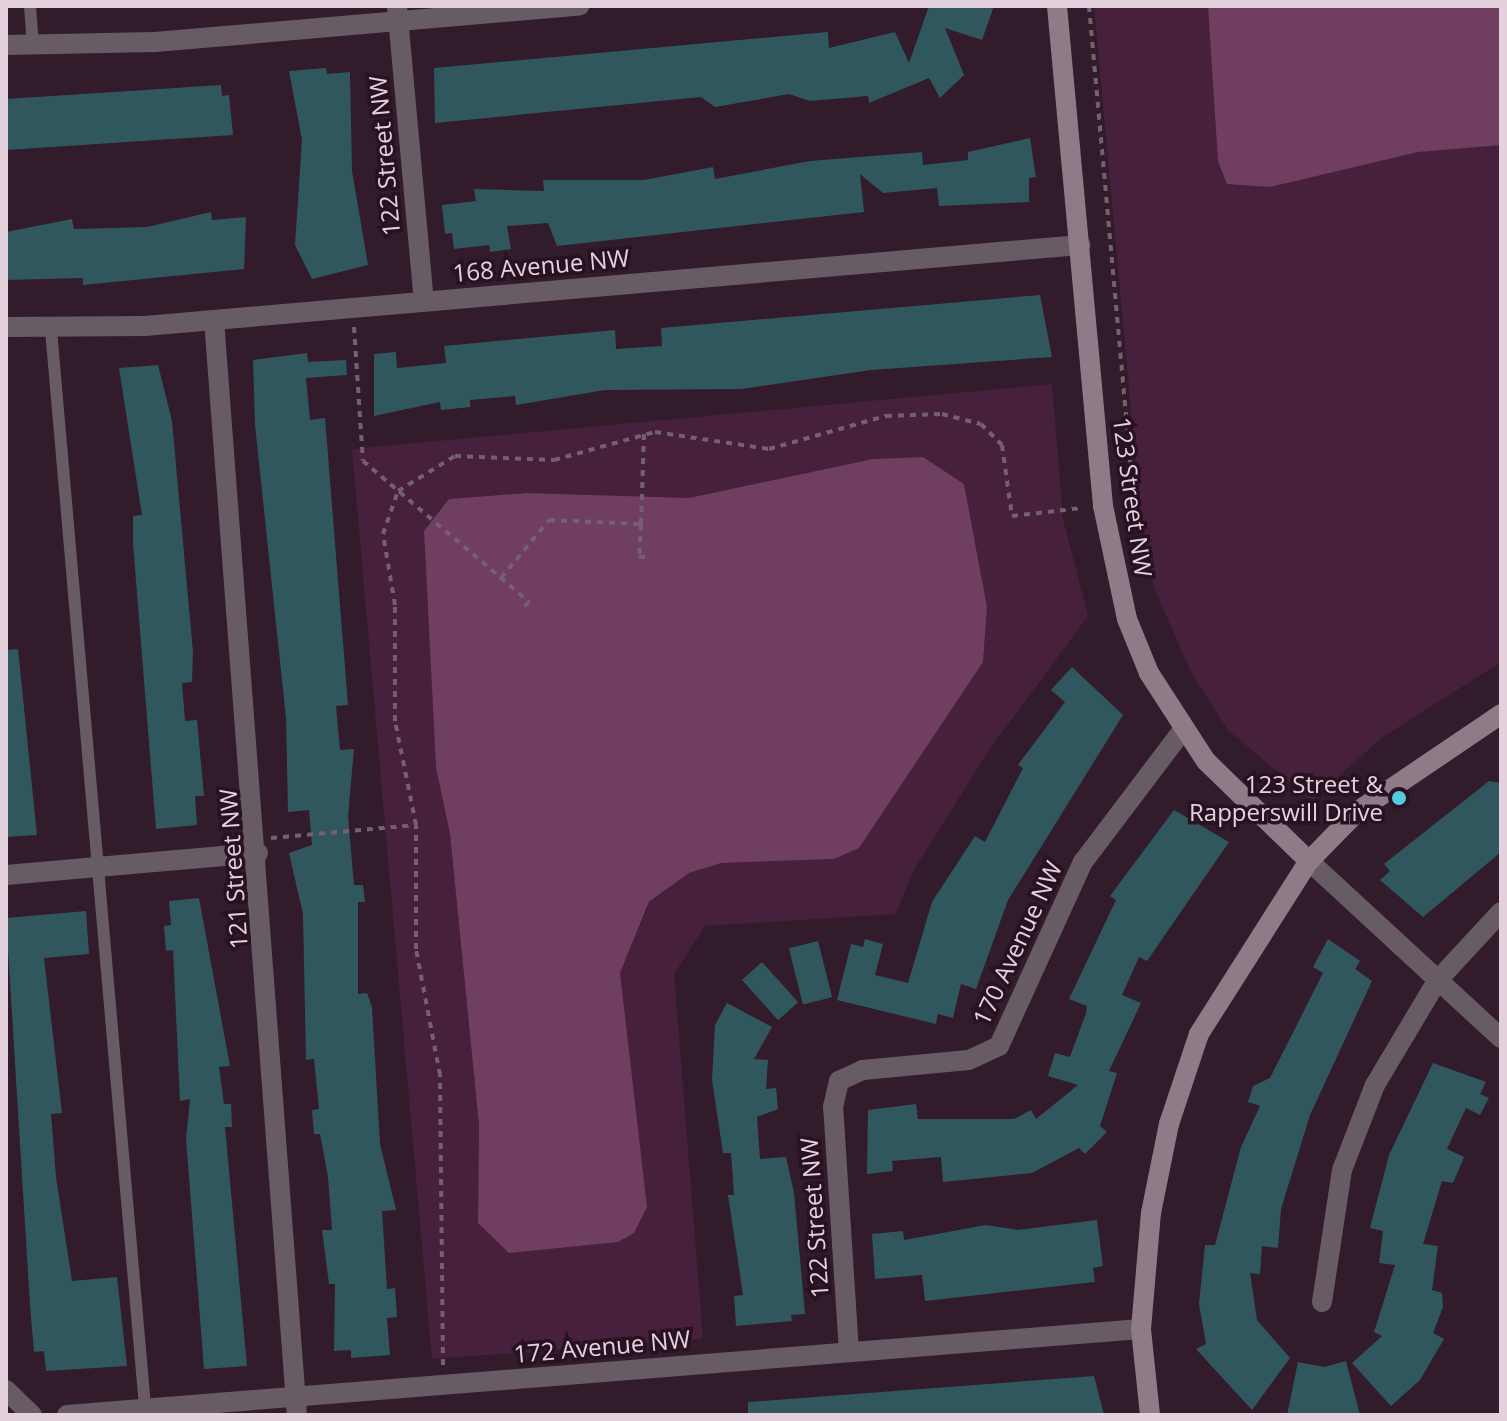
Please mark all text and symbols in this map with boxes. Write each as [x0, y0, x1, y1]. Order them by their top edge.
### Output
street label: 122 Street NW [363, 75, 405, 237]
street label: 168 Avenue NW [451, 243, 631, 287]
street label: 123 Street NW [1108, 415, 1158, 579]
place label: 123 Street & Rapperswill Drive [1189, 770, 1383, 826]
street label: 121 Street NW [213, 788, 253, 950]
marker: 123 Street & Rapperswill Drive [1390, 789, 1408, 807]
street label: 170 Avenue NW [966, 857, 1068, 1029]
street label: 122 Street NW [794, 1137, 834, 1299]
street label: 172 Avenue NW [512, 1324, 692, 1368]

